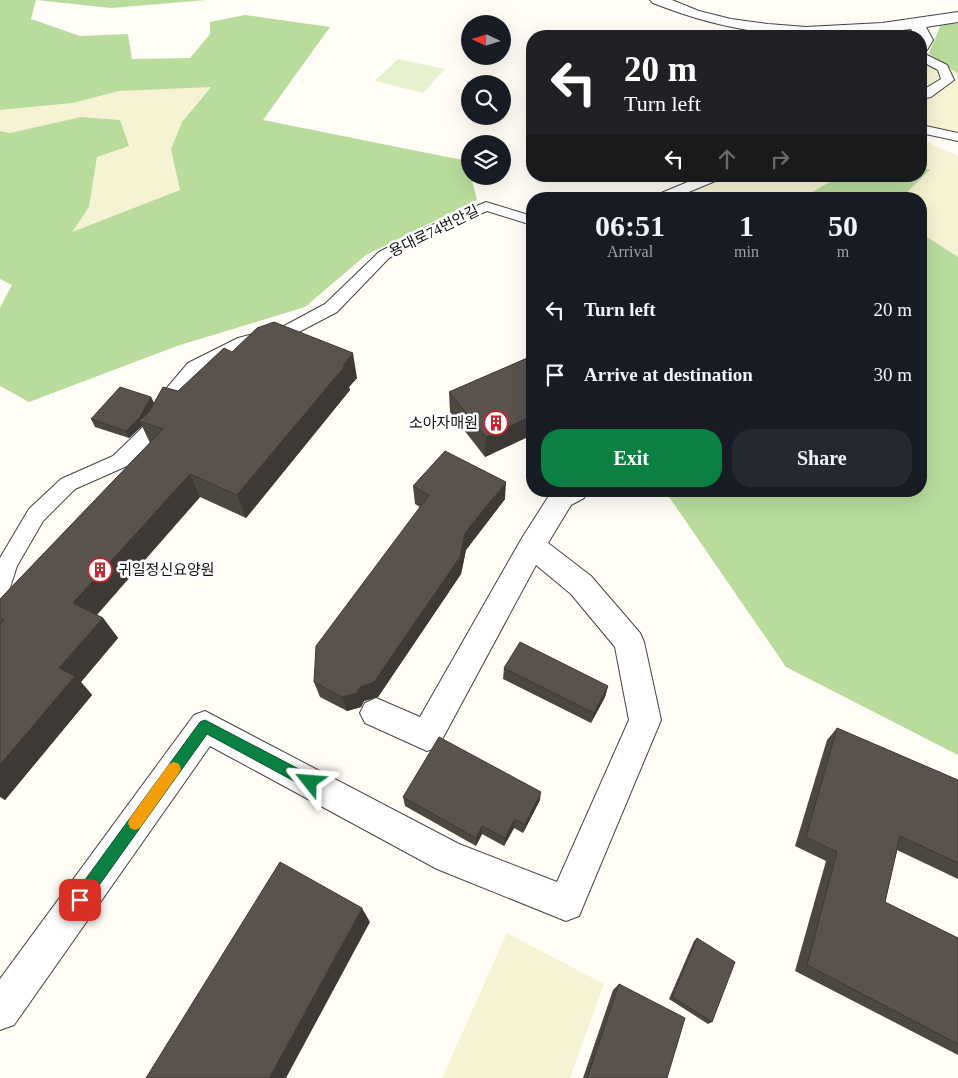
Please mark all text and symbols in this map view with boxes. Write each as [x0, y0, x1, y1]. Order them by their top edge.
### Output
north arrow [461, 15, 511, 65]
map controls [461, 15, 511, 185]
icon: left [541, 50, 606, 115]
text: 20 m [624, 50, 697, 89]
button: search [461, 75, 511, 125]
text: Turn left [624, 91, 701, 116]
button: layers [461, 135, 511, 185]
icon: left [660, 145, 688, 173]
icon: ahead [713, 145, 741, 173]
icon: right [766, 145, 794, 173]
street label: 용대로74번안길 [387, 202, 481, 260]
text: 06:51 [595, 209, 665, 242]
text: 1 [739, 209, 754, 242]
text: 50 [828, 209, 858, 242]
text: Arrival [607, 243, 653, 260]
text: min [734, 243, 759, 260]
text: m [837, 243, 849, 260]
icon: left [541, 296, 569, 324]
text: Turn left [584, 299, 656, 320]
text: 20 m [873, 299, 912, 320]
icon: arrive [541, 361, 569, 389]
text: Arrive at destination [584, 364, 753, 385]
text: 30 m [873, 364, 912, 385]
building icon: 소아자매원 [483, 410, 509, 436]
place label: 소아자매원 [409, 415, 478, 431]
button: Exit [541, 429, 722, 487]
button: Share [732, 429, 912, 487]
building icon: 귀일정신요양원 [87, 557, 113, 583]
place label: 귀일정신요양원 [118, 562, 215, 578]
position arrow [283, 755, 335, 807]
pin [59, 879, 101, 921]
icon: arrive [66, 886, 94, 914]

